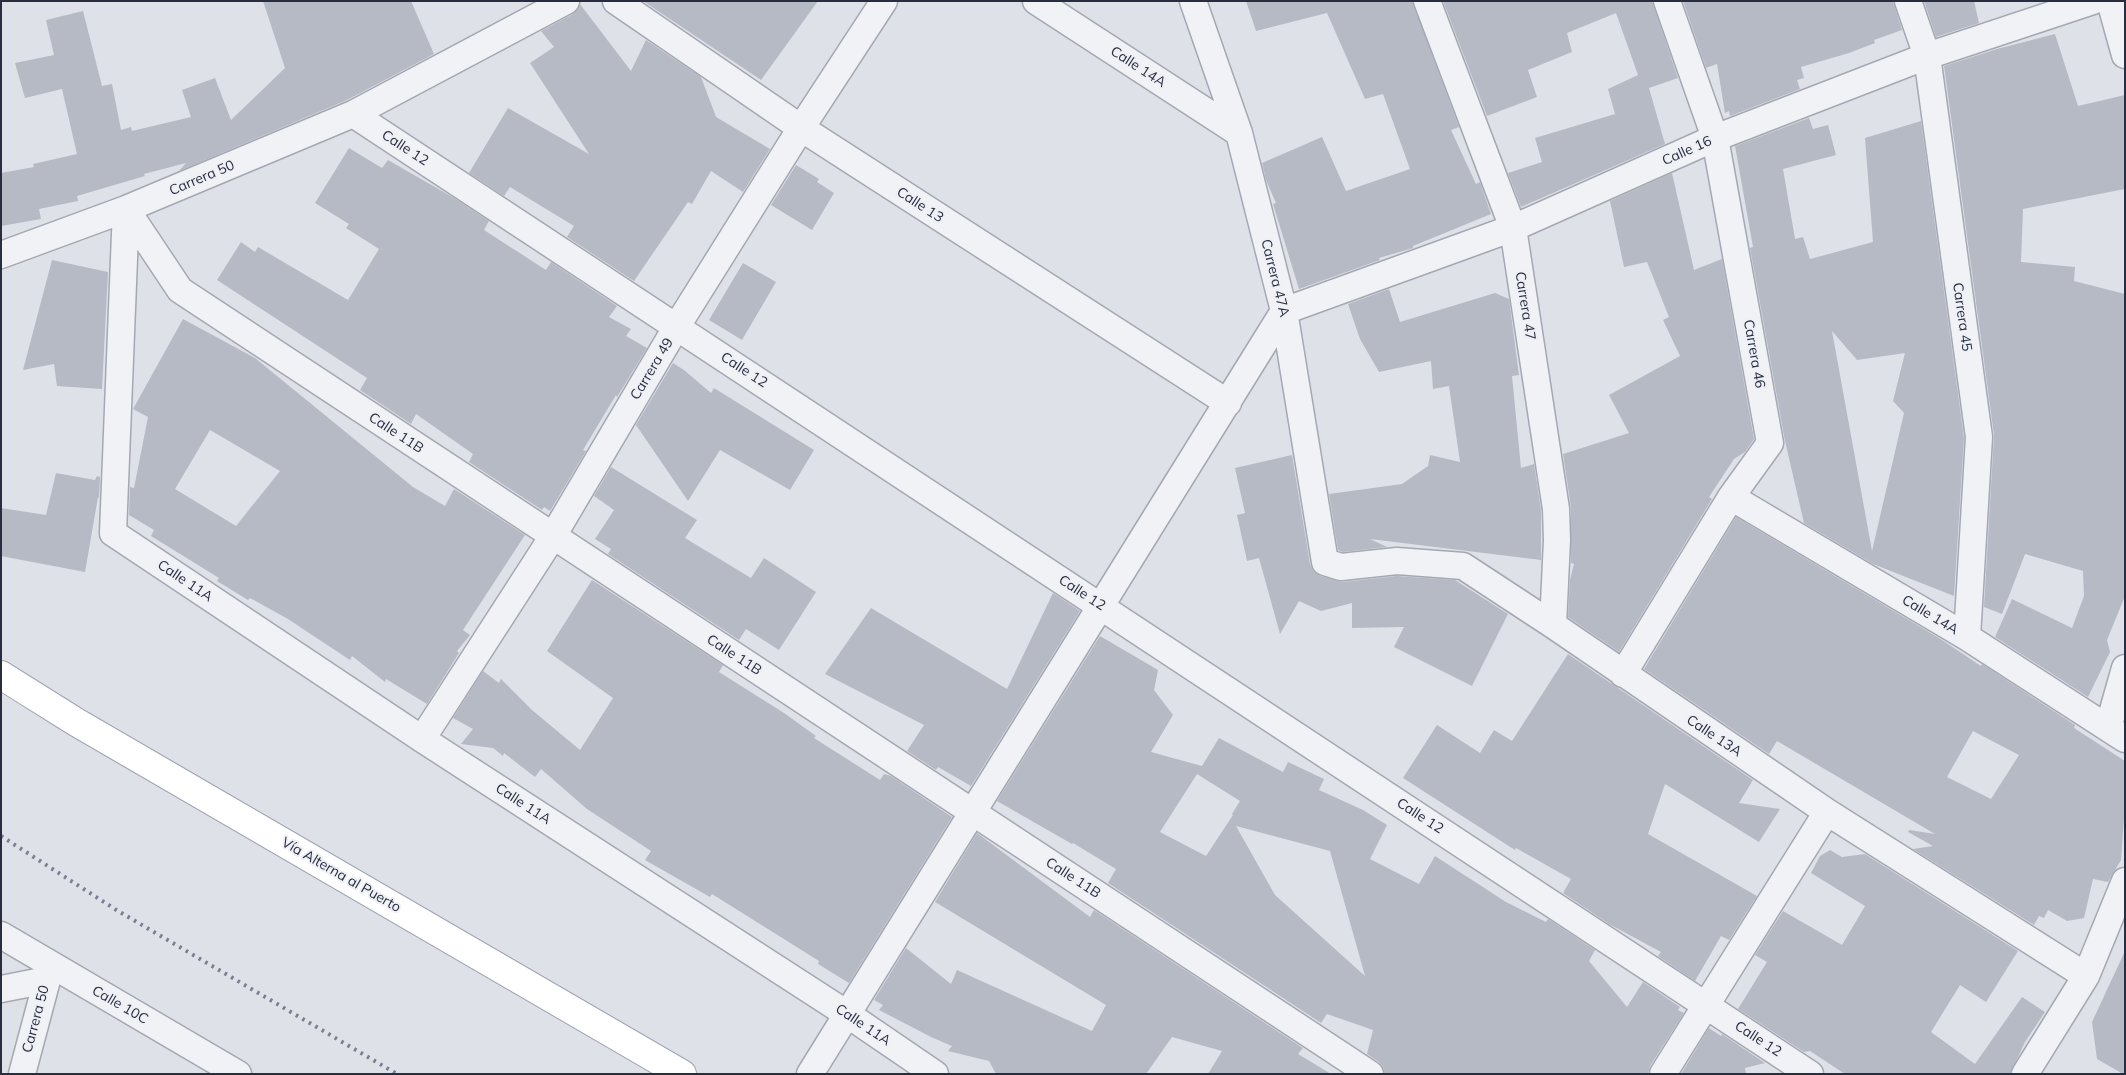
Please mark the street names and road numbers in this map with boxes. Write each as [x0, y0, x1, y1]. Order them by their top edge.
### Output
street label: Calle 14A [1107, 43, 1169, 91]
street label: Calle 12 [378, 127, 432, 169]
street label: Calle 16 [1660, 133, 1714, 169]
street label: Carrera 50 [167, 157, 237, 199]
street label: Calle 13 [893, 184, 947, 226]
street label: Carrera 47A [1257, 237, 1293, 319]
street label: Carrera 47 [1511, 270, 1539, 342]
street label: Carrera 45 [1949, 282, 1975, 352]
street label: Carrera 46 [1740, 318, 1768, 390]
street label: Carrera 49 [627, 335, 677, 403]
street label: Calle 12 [717, 349, 771, 391]
street label: Calle 11B [365, 409, 427, 457]
street label: Calle 11A [154, 556, 216, 606]
street label: Calle 12 [1055, 572, 1109, 614]
street label: Calle 14A [1899, 592, 1961, 638]
street label: Calle 11B [703, 631, 765, 679]
street label: Calle 13A [1683, 711, 1745, 761]
street label: Calle 11A [492, 780, 554, 828]
street label: Calle 12 [1393, 795, 1447, 837]
street label: Vía Alterna al Puerto [278, 834, 404, 916]
street label: Calle 11B [1042, 854, 1104, 902]
street label: Calle 10C [89, 982, 151, 1028]
street label: Carrera 50 [19, 983, 53, 1055]
street label: Calle 11A [832, 1000, 894, 1050]
street label: Calle 12 [1731, 1018, 1785, 1060]

